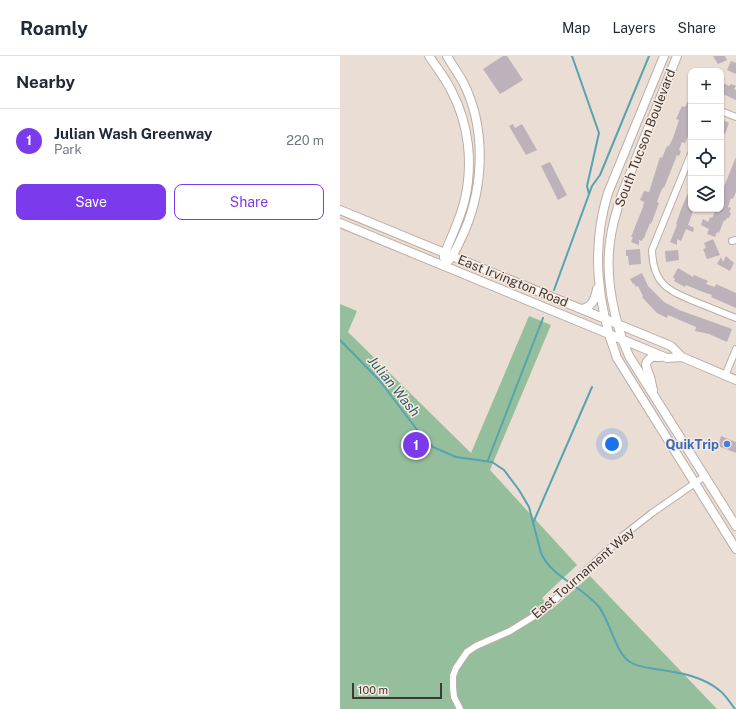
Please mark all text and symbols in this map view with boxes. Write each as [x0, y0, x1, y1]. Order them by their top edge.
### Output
text: Roamly [20, 17, 88, 39]
text: Map [562, 20, 590, 36]
text: Layers [612, 20, 656, 36]
text: Share [678, 20, 716, 36]
street label: South Tucson Boulevard [612, 67, 678, 209]
map controls [688, 68, 724, 212]
button: + [688, 68, 724, 104]
text: Nearby [16, 72, 75, 92]
button: − [688, 104, 724, 140]
text: Julian Wash Greenway [54, 125, 212, 142]
text: 1 [26, 133, 32, 148]
text: 220 m [286, 133, 324, 148]
button: locate [688, 140, 724, 176]
text: Park [54, 142, 82, 157]
button: layers [688, 176, 724, 212]
button: Save [16, 184, 166, 220]
button: Share [174, 184, 324, 220]
street label: East Irvington Road [456, 252, 570, 310]
water label: Julian Wash [365, 352, 423, 420]
pin: 1 [403, 430, 429, 460]
your location [602, 434, 622, 454]
place label: QuikTrip [666, 437, 719, 452]
marker: QuikTrip [722, 439, 732, 449]
street label: East Tournament Way [529, 524, 637, 622]
scale bar [352, 681, 442, 700]
text: 100 m [358, 684, 388, 696]

